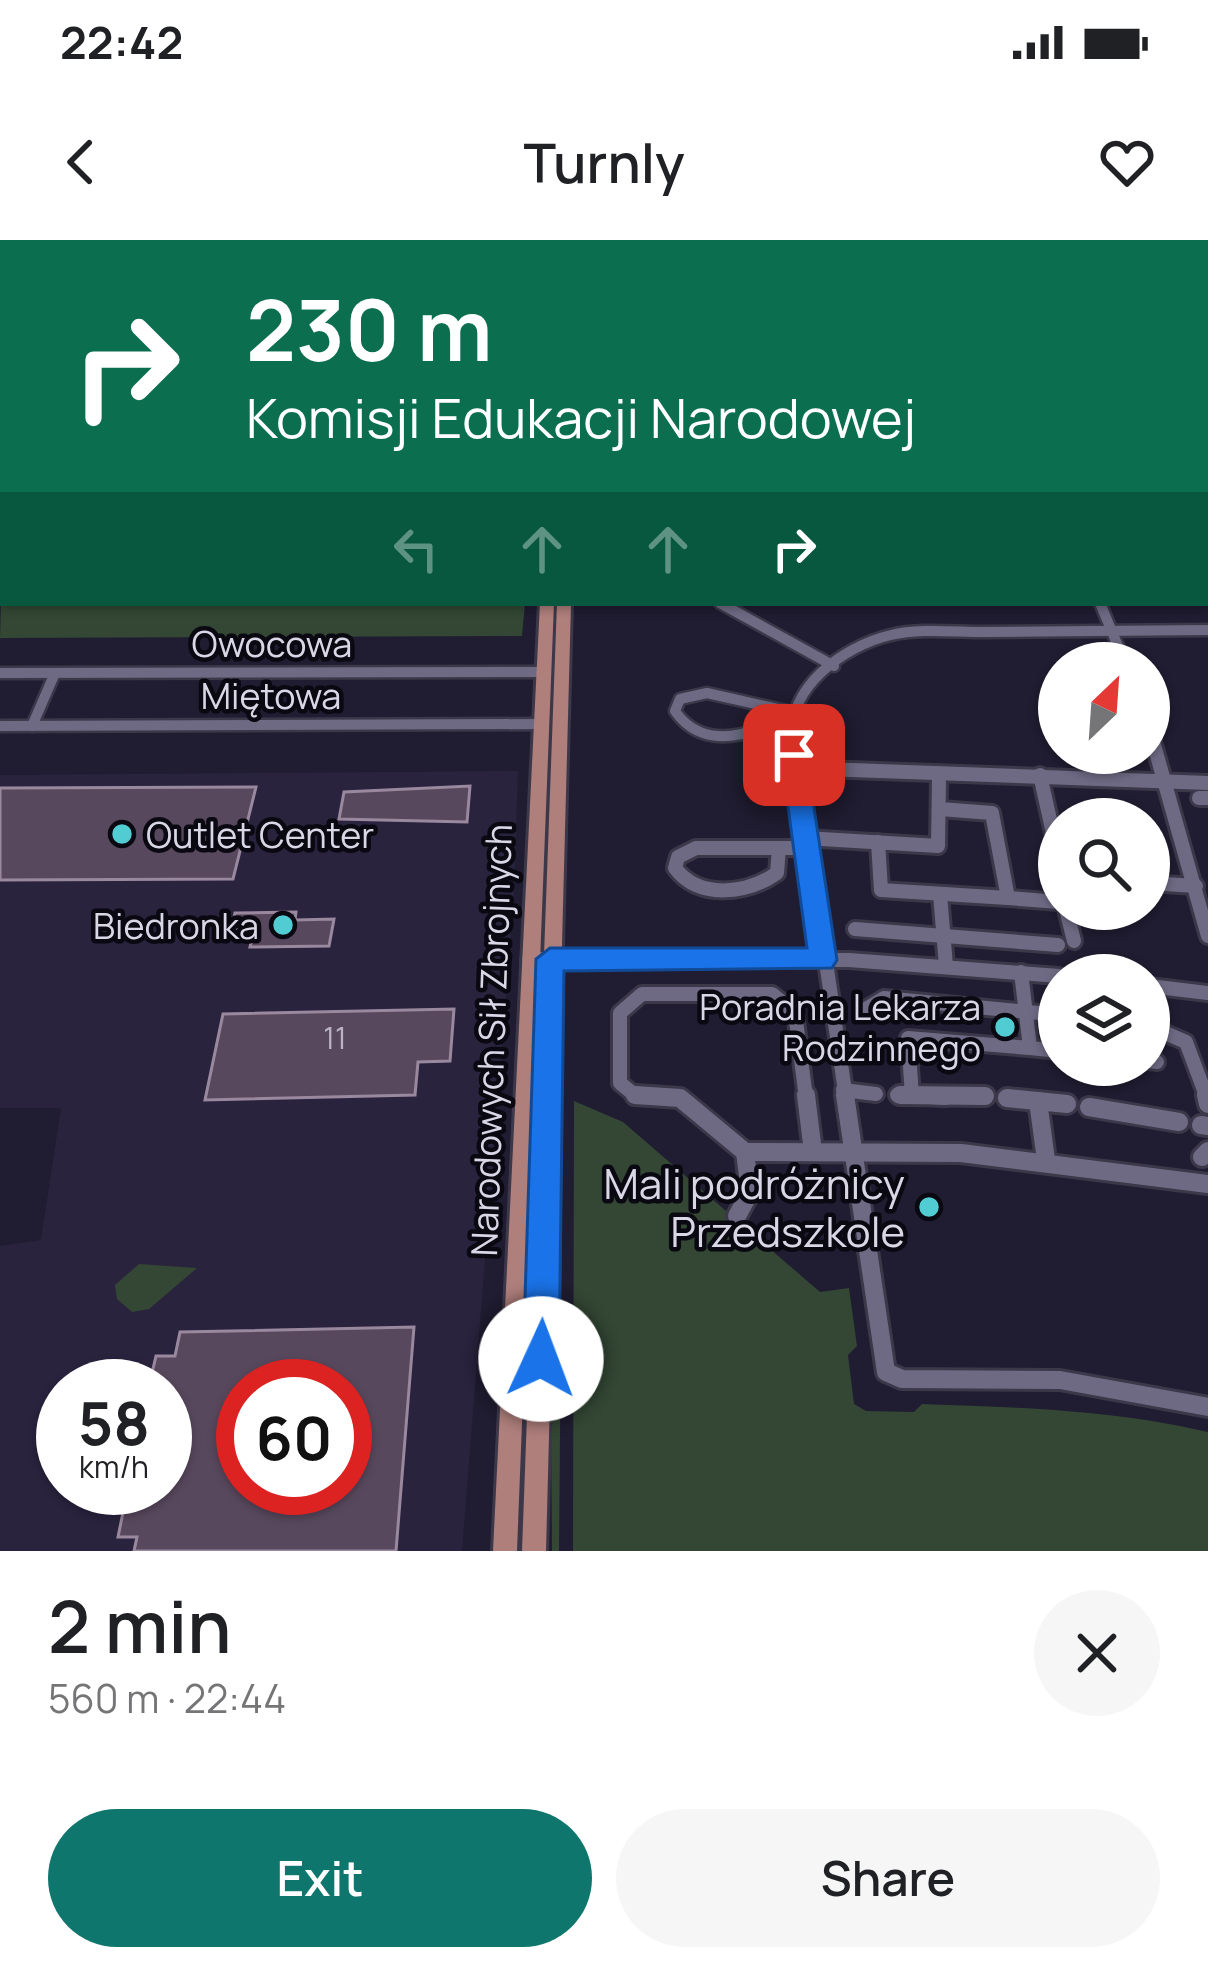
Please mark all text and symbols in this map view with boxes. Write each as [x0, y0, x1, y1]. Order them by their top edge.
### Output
text: 22:42 [60, 11, 183, 73]
text: Turnly [523, 125, 685, 199]
icon: back [48, 129, 114, 195]
icon: heart [1094, 129, 1160, 195]
text: 230 m [246, 271, 492, 386]
icon: right [48, 288, 204, 444]
text: Komisji Edukacji Narodowej [246, 380, 916, 454]
icon: left [383, 516, 449, 582]
icon: ahead [509, 516, 575, 582]
icon: ahead [635, 516, 701, 582]
icon: right [761, 516, 827, 582]
street label: Owocowa [192, 619, 352, 668]
north arrow [1038, 642, 1170, 774]
map controls [1038, 642, 1170, 1086]
street label: Miętowa [201, 671, 341, 720]
pin [743, 704, 845, 806]
icon: arrive [761, 722, 827, 788]
button: search [1038, 798, 1170, 930]
place label: Outlet Center [146, 810, 374, 859]
marker: Outlet Center [109, 821, 135, 847]
street label: Narodowych Sił Zbrojnych [459, 823, 523, 1257]
place label: Biedronka [93, 901, 259, 950]
marker: Biedronka [270, 912, 296, 938]
button: layers [1038, 954, 1170, 1086]
place label: Poradnia Lekarza Rodzinnego [699, 982, 981, 1072]
marker: Poradnia Lekarza Rodzinnego [992, 1014, 1018, 1040]
house number: 11 [323, 1017, 347, 1058]
place label: Mali podróżnicy Przedszkole [603, 1154, 905, 1260]
marker: Mali podróżnicy Przedszkole [916, 1194, 942, 1220]
position arrow [478, 1296, 604, 1422]
speed limit sign: 60 [216, 1359, 372, 1515]
text: 58 [78, 1381, 150, 1463]
text: km/h [79, 1446, 149, 1487]
text: 2 min [48, 1576, 232, 1675]
button: close [1034, 1590, 1160, 1716]
text: 560 m · 22:44 [48, 1671, 286, 1725]
button: Exit [48, 1809, 592, 1947]
button: Share [616, 1809, 1160, 1947]

